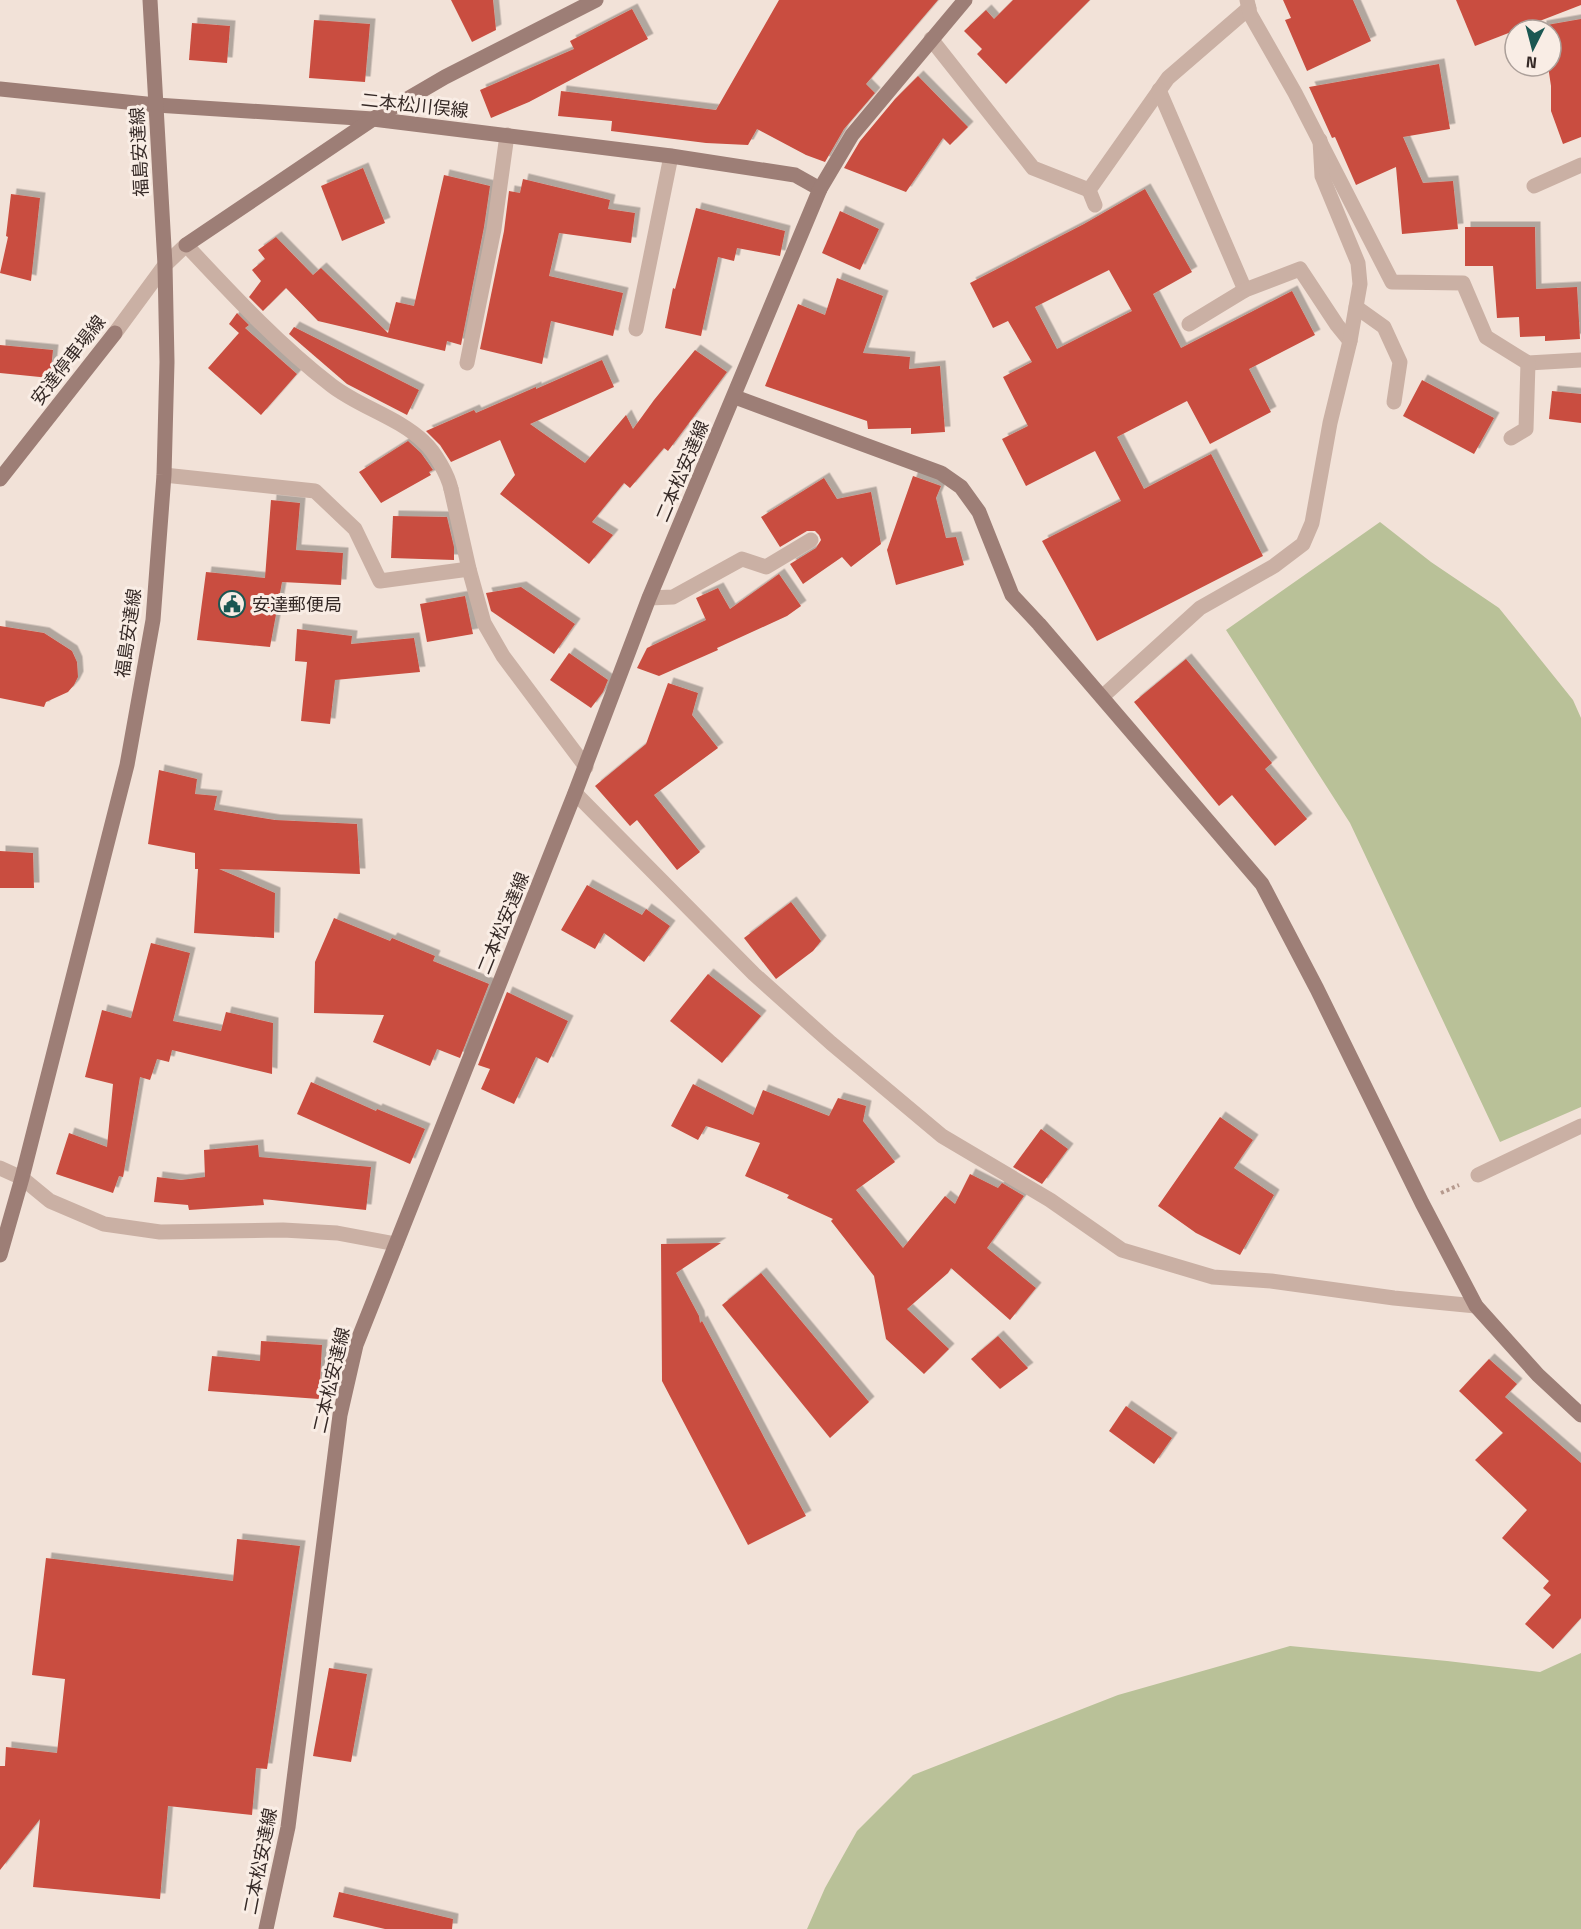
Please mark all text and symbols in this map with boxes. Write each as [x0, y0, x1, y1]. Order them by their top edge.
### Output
north arrow [1503, 18, 1563, 78]
text: N [1525, 50, 1538, 75]
street label: 二本松川俣線 [360, 86, 470, 124]
street label: 福島安達線 [123, 106, 155, 198]
street label: 安達停車場線 [24, 309, 112, 411]
street label: 二本松安達線 [648, 416, 716, 526]
street label: 福島安達線 [108, 587, 148, 679]
public building icon: 安達郵便局 [217, 589, 247, 619]
place label: 安達郵便局 [252, 591, 342, 618]
street label: 二本松安達線 [470, 868, 536, 978]
street label: 二本松安達線 [306, 1324, 356, 1436]
street label: 二本松安達線 [236, 1805, 284, 1917]

